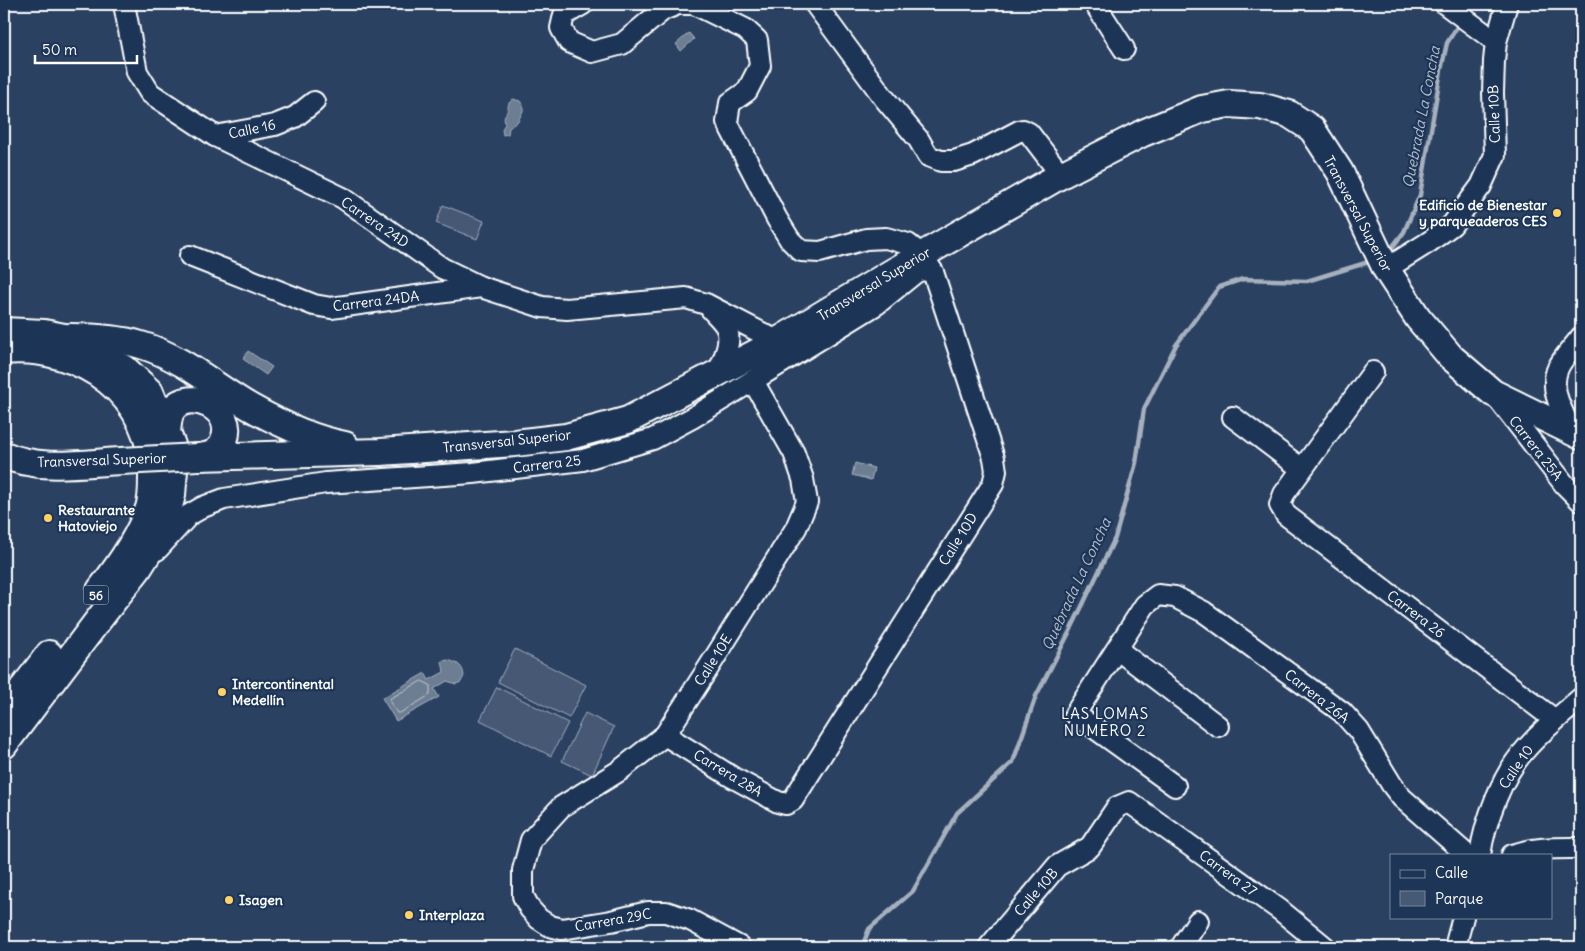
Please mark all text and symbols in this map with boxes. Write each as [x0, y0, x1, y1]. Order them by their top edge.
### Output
scale bar [35, 32, 138, 64]
text: 50 m [42, 40, 77, 59]
water label: Quebrada La Concha [1398, 43, 1444, 189]
street label: Calle 10B [1484, 85, 1504, 143]
street label: Calle 16 [227, 115, 277, 143]
street label: Transversal Superior [1320, 153, 1396, 276]
street label: Carrera 24D [338, 193, 412, 251]
place label: Edificio de Bienestar y parqueaderos CES [1419, 196, 1547, 230]
marker: Edificio de Bienestar y parqueaderos CES [1551, 207, 1563, 219]
street label: Transversal Superior [814, 243, 934, 325]
street label: Carrera 24DA [332, 287, 420, 315]
street label: Carrera 25A [1505, 412, 1567, 484]
street label: Transversal Superior [442, 425, 572, 457]
street label: Transversal Superior [37, 449, 167, 471]
street label: Carrera 25 [512, 451, 582, 477]
place label: Restaurante Hatoviejo [58, 501, 135, 535]
street label: Calle 10D [935, 509, 981, 569]
marker: Restaurante Hatoviejo [42, 512, 54, 524]
water label: Quebrada La Concha [1037, 514, 1116, 653]
road number: 56 [84, 586, 108, 604]
street label: Carrera 26 [1383, 586, 1449, 642]
street label: Calle 10E [690, 631, 736, 689]
street label: Carrera 26A [1281, 665, 1353, 727]
place label: Intercontinental Medellín [232, 675, 334, 709]
marker: Intercontinental Medellín [216, 686, 228, 698]
district label: LAS LOMAS NUMERO 2 [1061, 704, 1149, 740]
street label: Calle 10 [1495, 742, 1537, 792]
street label: Carrera 28A [690, 745, 766, 801]
street label: Carrera 27 [1196, 846, 1261, 900]
legend [1390, 854, 1552, 918]
text: Calle [1435, 863, 1468, 882]
street label: Calle 10B [1010, 864, 1062, 920]
text: Parque [1435, 889, 1483, 908]
place label: Isagen [239, 891, 283, 909]
marker: Isagen [223, 894, 235, 906]
street label: Carrera 29C [573, 904, 653, 936]
place label: Interplaza [419, 906, 485, 924]
marker: Interplaza [403, 909, 415, 921]

